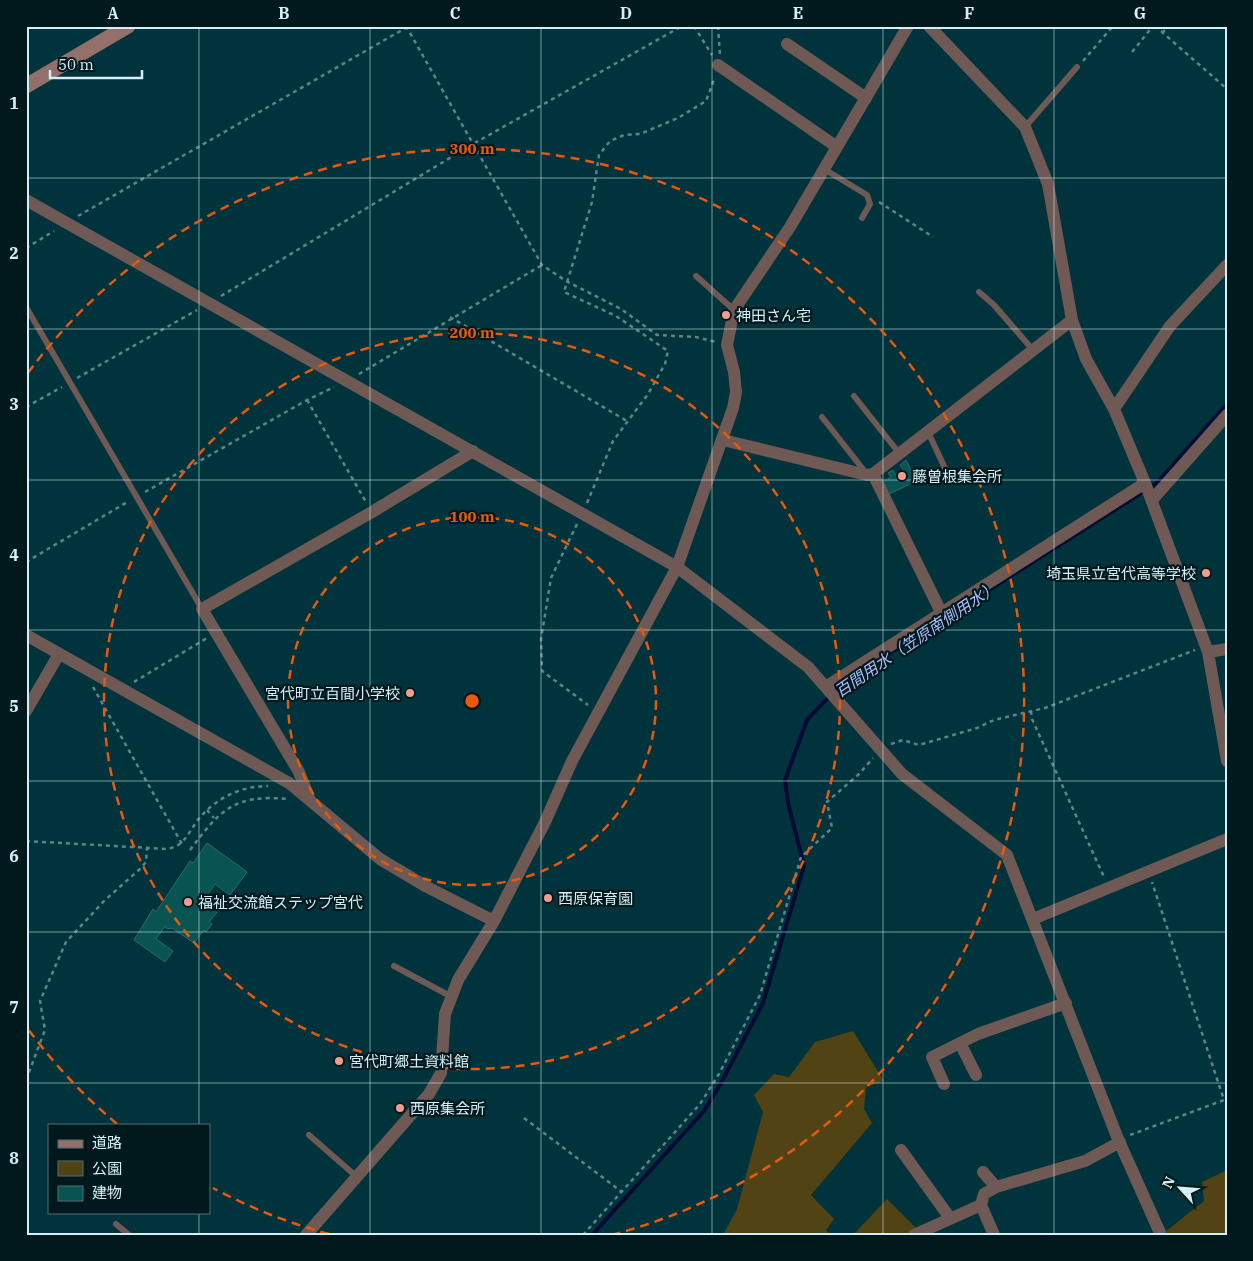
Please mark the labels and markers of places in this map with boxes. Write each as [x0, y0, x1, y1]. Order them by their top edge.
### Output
place label: 神田さん宅 [736, 306, 811, 325]
marker: 神田さん宅 [720, 309, 732, 321]
place label: 藤曽根集会所 [912, 467, 1002, 486]
marker: 藤曽根集会所 [896, 470, 908, 482]
place label: 埼玉県立宮代高等学校 [1046, 564, 1196, 583]
marker: 埼玉県立宮代高等学校 [1200, 567, 1212, 579]
place label: 宮代町立百間小学校 [265, 684, 400, 703]
marker: 宮代町立百間小学校 [404, 687, 416, 699]
centre of rings [463, 692, 481, 710]
place label: 西原保育園 [558, 889, 633, 908]
marker: 西原保育園 [542, 892, 554, 904]
place label: 福祉交流館ステップ宮代 [198, 893, 363, 912]
marker: 福祉交流館ステップ宮代 [182, 896, 194, 908]
place label: 宮代町郷土資料館 [349, 1052, 469, 1071]
marker: 宮代町郷土資料館 [333, 1055, 345, 1067]
place label: 西原集会所 [410, 1099, 485, 1118]
marker: 西原集会所 [394, 1102, 406, 1114]

